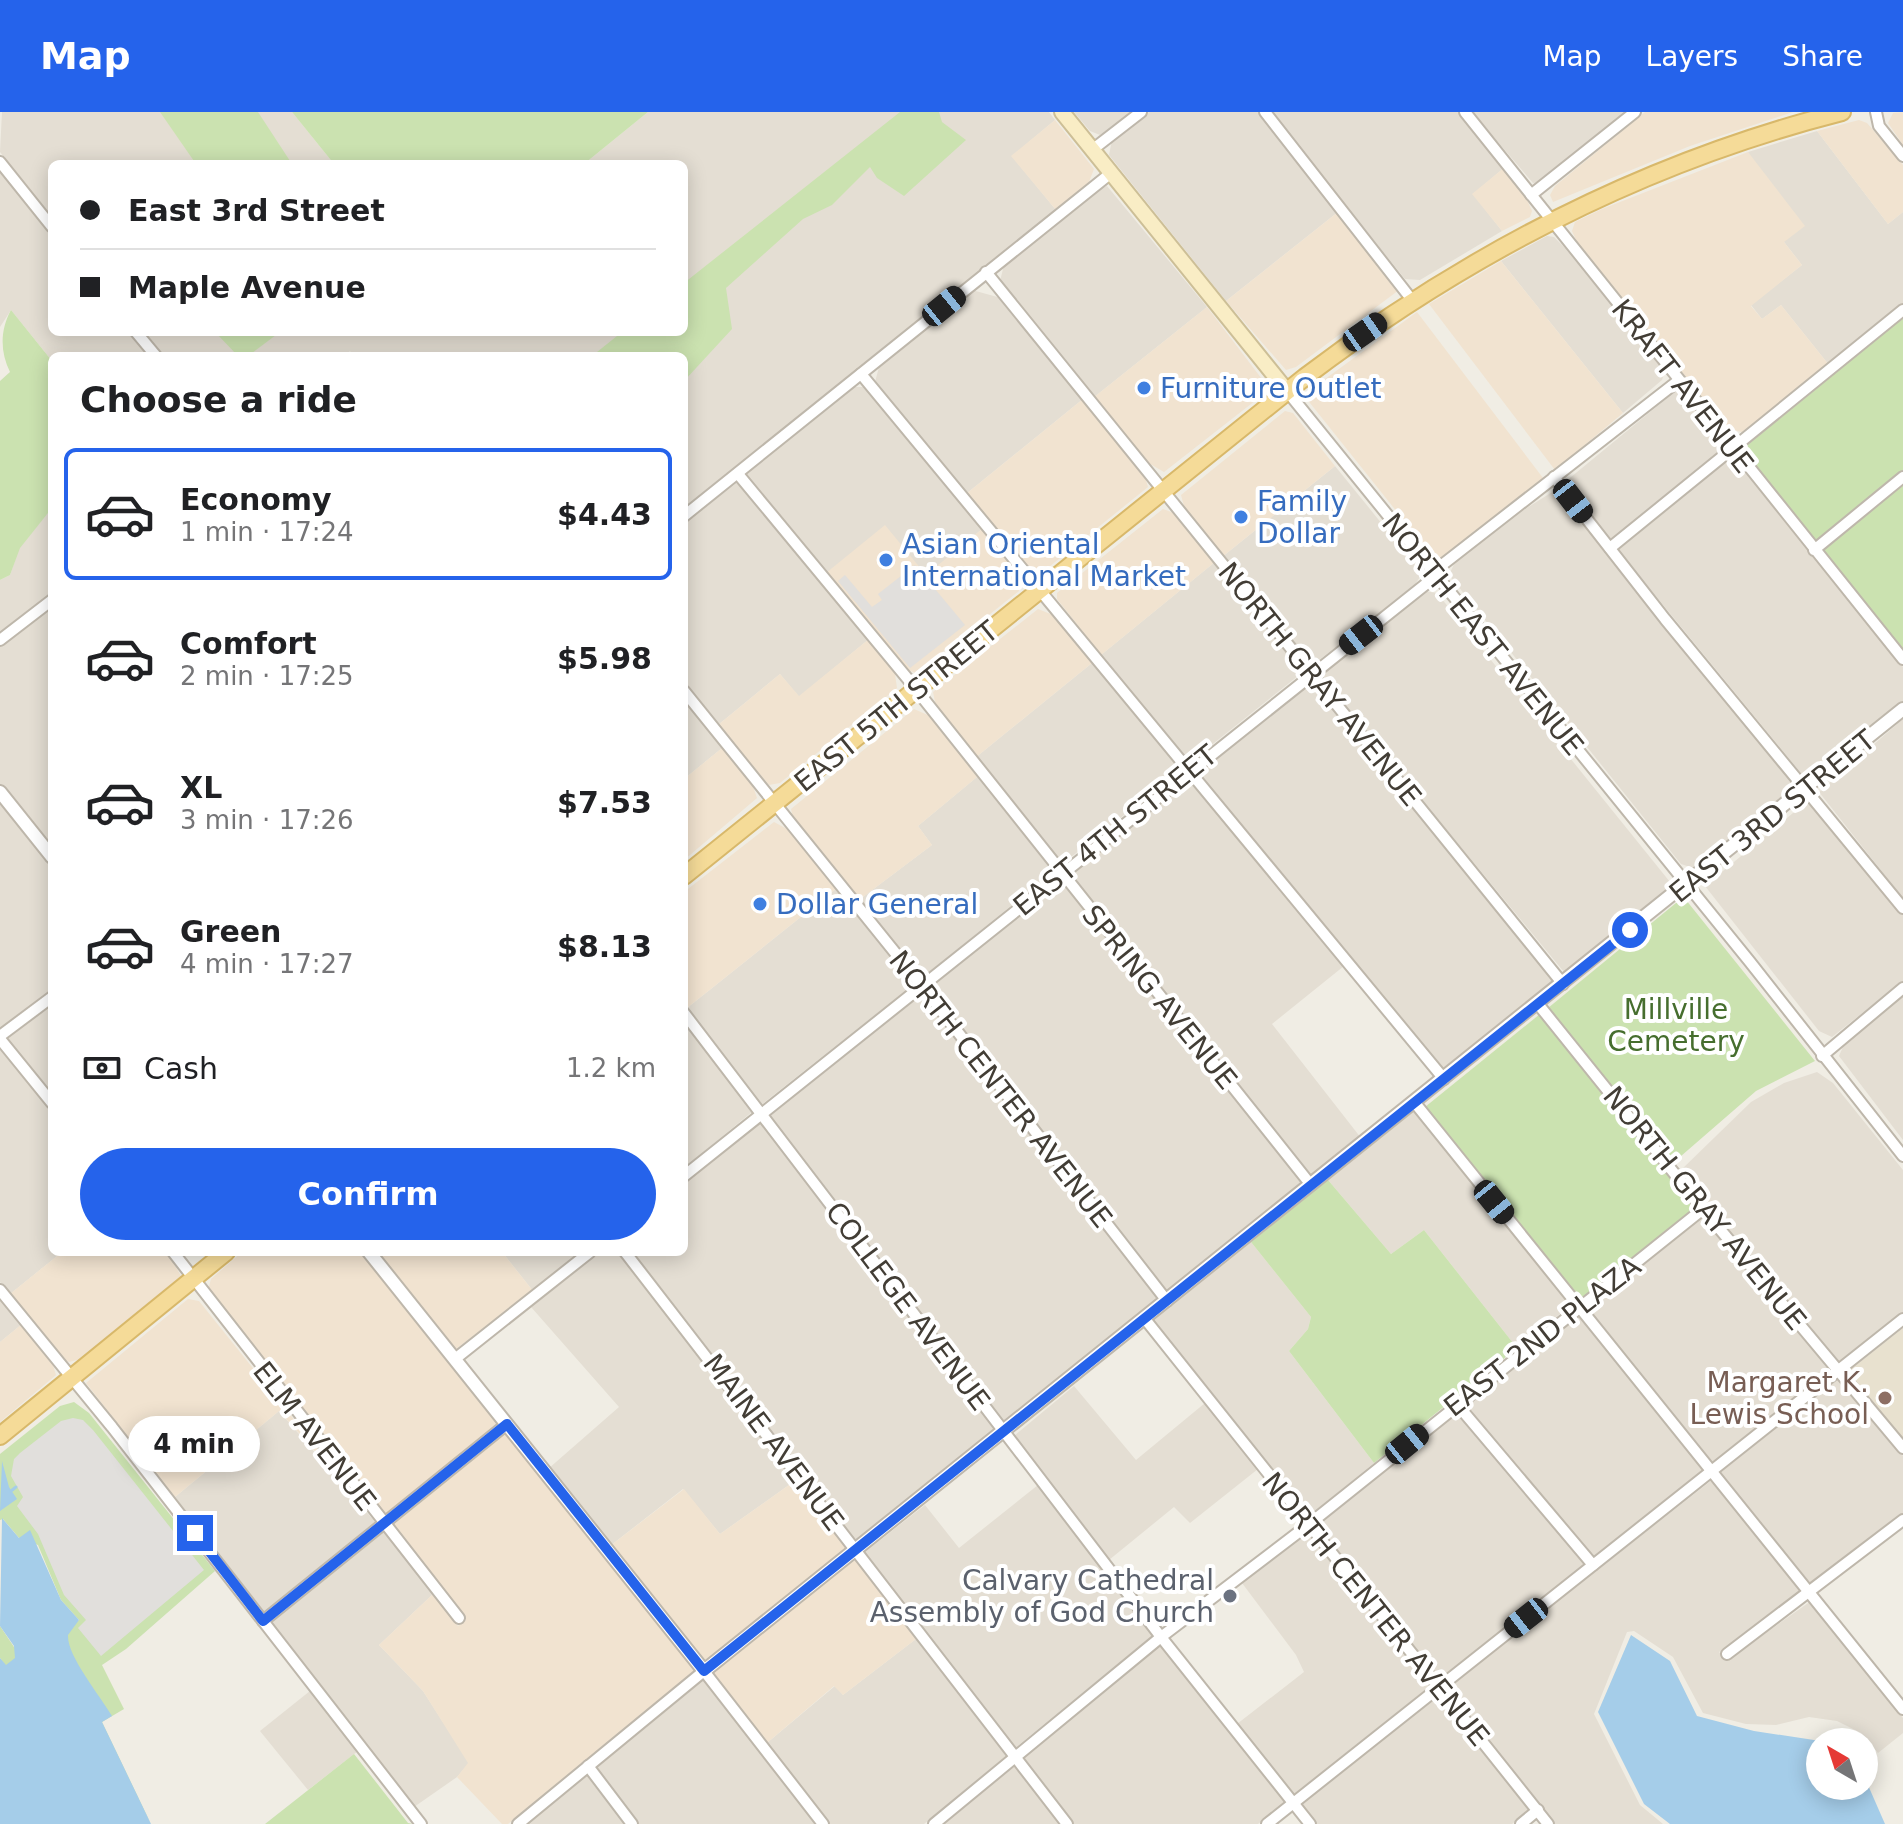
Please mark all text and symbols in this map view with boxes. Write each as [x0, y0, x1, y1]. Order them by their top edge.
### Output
text: Map [40, 34, 131, 78]
text: Map [1542, 40, 1602, 73]
text: Layers [1646, 40, 1738, 73]
text: Share [1782, 40, 1863, 73]
text: East 3rd Street [128, 193, 385, 228]
text: Maple Avenue [128, 270, 366, 305]
car [918, 282, 970, 330]
street label: KRAFT AVENUE [1605, 293, 1760, 480]
car [1338, 308, 1392, 356]
place label: Furniture Outlet [1160, 372, 1381, 405]
text: Choose a ride [80, 379, 357, 420]
marker: Furniture Outlet [1135, 379, 1153, 397]
car [1549, 475, 1597, 527]
icon: car [84, 478, 156, 550]
text: Economy [180, 482, 332, 517]
place label: Family Dollar [1257, 485, 1347, 550]
text: $4.43 [557, 497, 652, 532]
street label: NORTH EAST AVENUE [1375, 507, 1590, 762]
marker: Family Dollar [1232, 508, 1250, 526]
text: 1 min · 17:24 [180, 517, 354, 547]
place label: Asian Oriental International Market [902, 528, 1186, 593]
marker: Asian Oriental International Market [877, 551, 895, 569]
street label: NORTH GRAY AVENUE [1211, 556, 1428, 813]
car [1335, 611, 1387, 659]
street label: EAST 5TH STREET [788, 614, 1005, 799]
icon: car [84, 622, 156, 694]
text: Comfort [180, 626, 317, 661]
text: $5.98 [557, 641, 652, 676]
text: 2 min · 17:25 [180, 661, 354, 691]
street label: EAST 3RD STREET [1663, 723, 1883, 910]
street label: EAST 4TH STREET [1007, 738, 1224, 923]
icon: car [84, 766, 156, 838]
text: XL [180, 770, 222, 805]
text: $7.53 [557, 785, 652, 820]
text: 3 min · 17:26 [180, 805, 354, 835]
place label: Dollar General [776, 888, 978, 921]
marker: Dollar General [751, 895, 769, 913]
street label: SPRING AVENUE [1075, 899, 1244, 1096]
icon: car [84, 910, 156, 982]
route start [1612, 912, 1648, 948]
text: Green [180, 914, 281, 949]
text: $8.13 [557, 929, 652, 964]
street label: NORTH CENTER AVENUE [882, 944, 1119, 1234]
text: 4 min · 17:27 [180, 949, 354, 979]
park label: Millville Cemetery [1607, 993, 1745, 1058]
icon: cash [80, 1046, 124, 1090]
text: Cash [144, 1051, 218, 1086]
text: 1.2 km [566, 1053, 656, 1083]
street label: NORTH GRAY AVENUE [1596, 1080, 1813, 1337]
button: Confirm [80, 1148, 656, 1240]
car [1470, 1176, 1518, 1228]
street label: COLLEGE AVENUE [819, 1196, 997, 1417]
street label: EAST 2ND PLAZA [1437, 1249, 1647, 1423]
street label: MAINE AVENUE [696, 1348, 851, 1537]
street label: ELM AVENUE [246, 1355, 383, 1517]
place label: Margaret K. Lewis School [1690, 1366, 1869, 1431]
marker: Margaret K. Lewis School [1876, 1389, 1894, 1407]
callout: 4 min [129, 1417, 261, 1473]
car [1381, 1420, 1433, 1468]
text: 4 min [153, 1429, 235, 1459]
street label: NORTH CENTER AVENUE [1255, 1466, 1496, 1753]
route end [177, 1515, 213, 1551]
place label: Calvary Cathedral Assembly of God Church [870, 1564, 1214, 1629]
marker: Calvary Cathedral Assembly of God Church [1221, 1587, 1239, 1605]
car [1500, 1594, 1552, 1642]
north arrow [1806, 1728, 1878, 1800]
map controls [1806, 1728, 1878, 1800]

